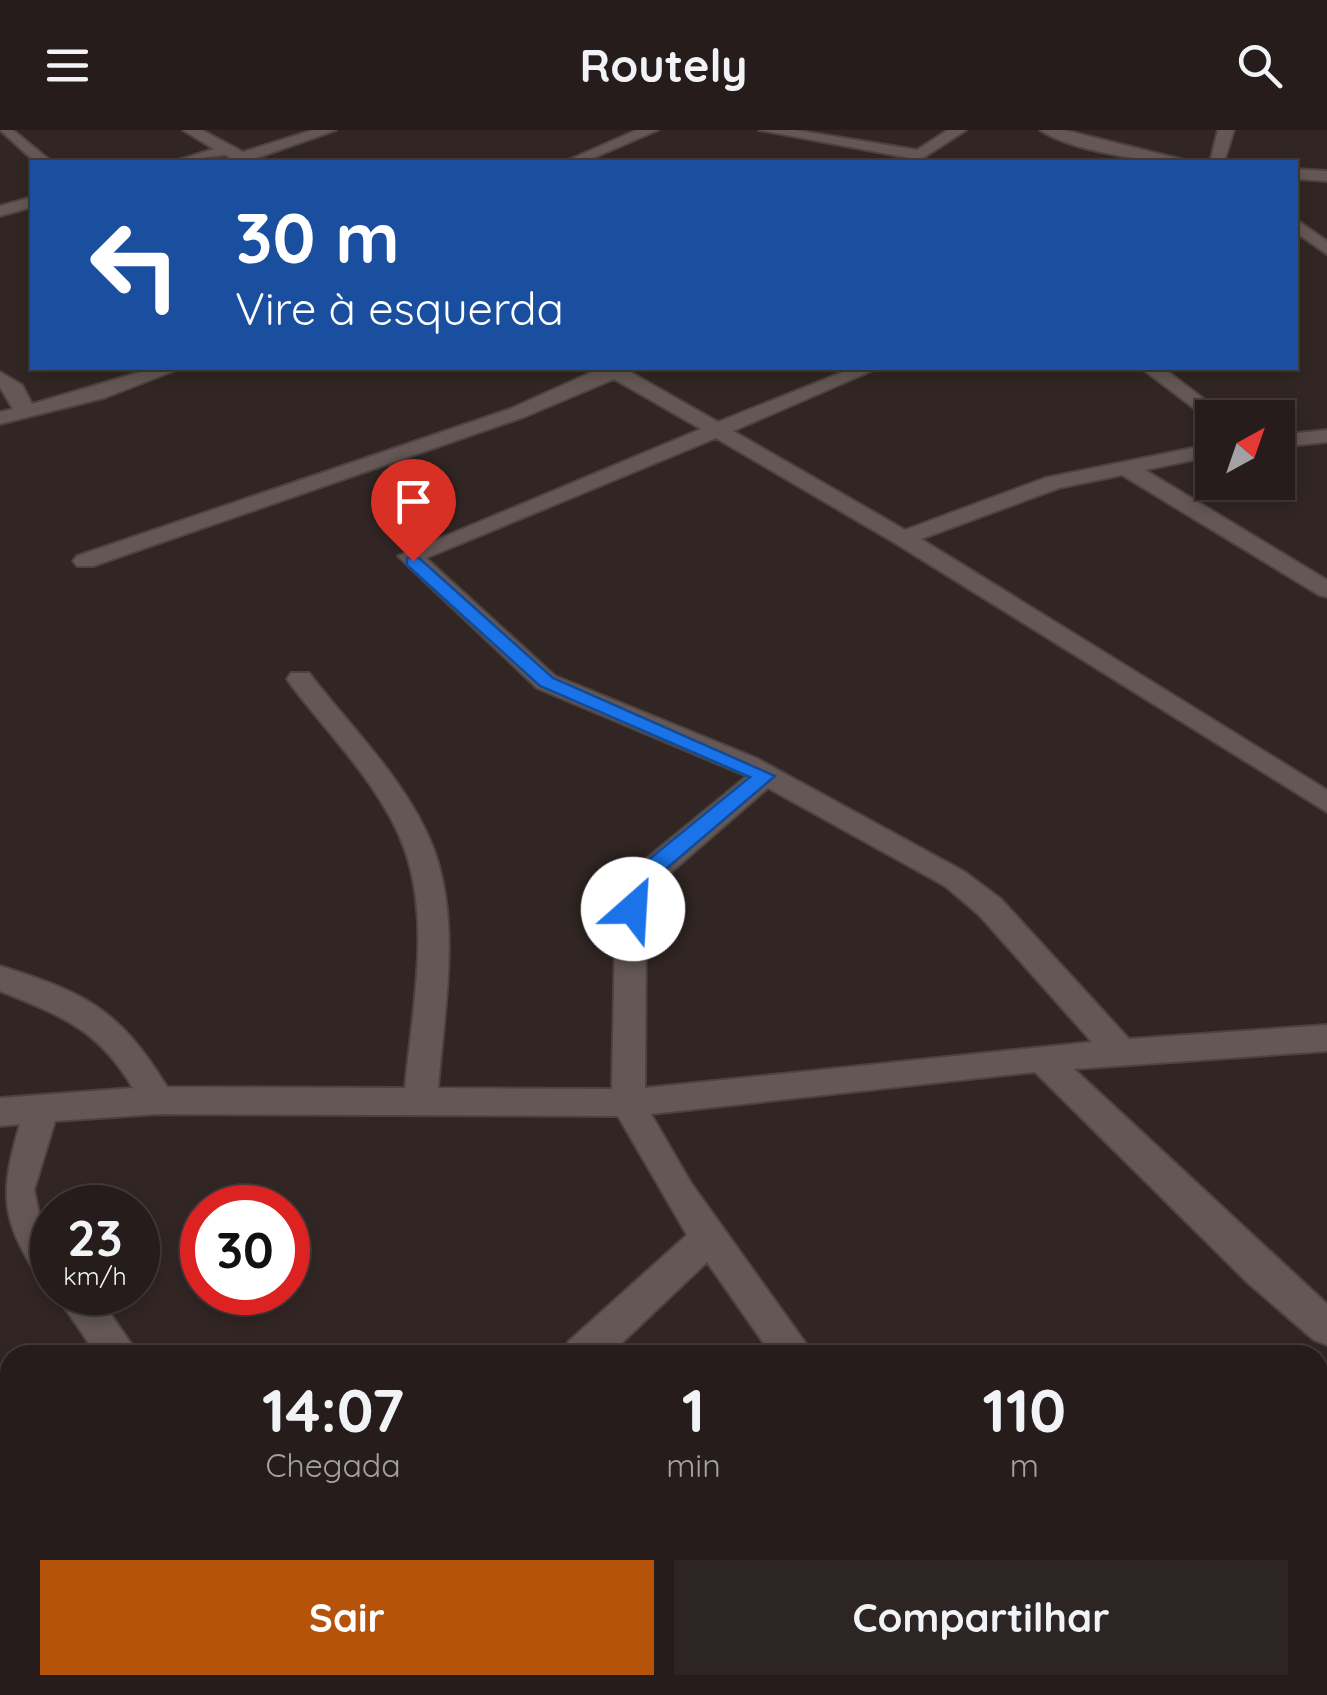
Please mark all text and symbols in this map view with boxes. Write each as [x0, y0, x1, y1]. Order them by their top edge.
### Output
text: Routely [580, 37, 747, 93]
icon: menu [40, 38, 95, 93]
icon: search [1232, 38, 1287, 93]
text: 30 m [235, 193, 400, 281]
icon: left [70, 200, 200, 330]
text: Vire à esquerda [235, 280, 564, 336]
north arrow [1195, 400, 1295, 500]
map controls [1195, 400, 1295, 500]
pin [371, 459, 456, 562]
icon: arrive [386, 474, 441, 529]
position arrow [581, 857, 685, 961]
speed limit sign: 30 [180, 1185, 310, 1315]
text: 23 [67, 1206, 123, 1269]
text: km/h [63, 1260, 127, 1291]
text: 14:07 [262, 1372, 404, 1447]
text: 1 [682, 1372, 705, 1447]
text: 110 [983, 1372, 1066, 1447]
text: Chegada [266, 1445, 401, 1485]
text: min [666, 1445, 721, 1485]
text: m [1010, 1445, 1039, 1485]
button: Sair [40, 1560, 654, 1675]
button: Compartilhar [674, 1560, 1288, 1675]

